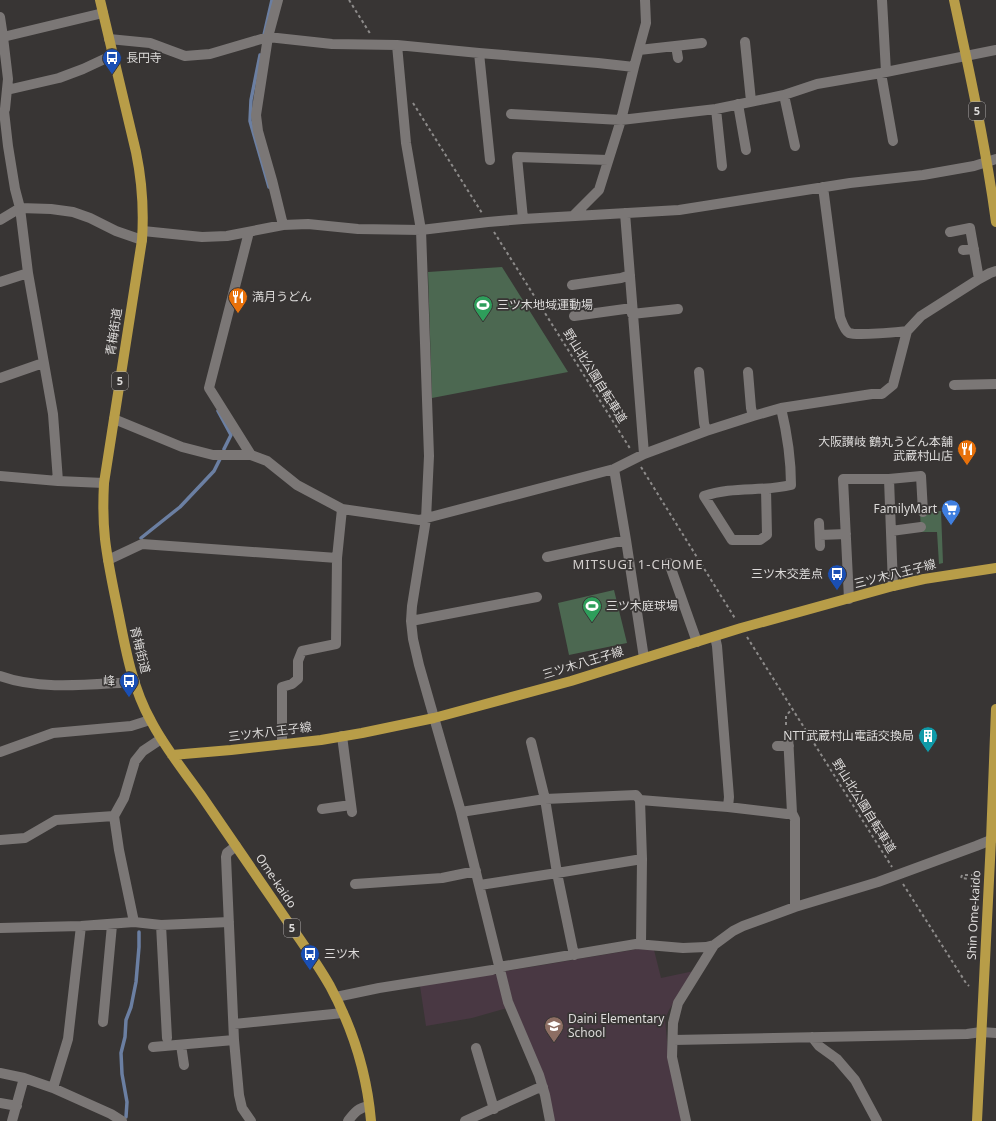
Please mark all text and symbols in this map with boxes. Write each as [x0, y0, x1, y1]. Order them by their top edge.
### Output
bus stop icon: 長円寺 [101, 47, 123, 75]
place label: 長円寺 [126, 49, 162, 66]
road number: 5 [969, 102, 985, 120]
restaurant icon: 満月うどん [227, 286, 249, 314]
place label: 満月うどん [252, 288, 312, 305]
sports icon: 三ツ木地域運動場 [472, 294, 494, 322]
place label: 三ツ木地域運動場 [497, 296, 593, 313]
street label: 青梅街道 [101, 307, 126, 357]
street label: 野山北公園自転車道 [560, 325, 631, 426]
road number: 5 [112, 372, 128, 390]
place label: 大阪讃岐 鶴丸うどん本舗 武蔵村山店 [818, 433, 953, 464]
restaurant icon: 大阪讃岐 鶴丸うどん本舗 武蔵村山店 [956, 438, 978, 466]
supermarket icon: FamilyMart [940, 498, 962, 526]
place label: FamilyMart [874, 500, 938, 517]
district label: MITSUGI 1-CHOME [573, 555, 703, 573]
street label: 三ツ木八王子線 [852, 555, 938, 592]
bus stop icon: 三ツ木交差点 [826, 563, 848, 591]
place label: 三ツ木交差点 [751, 565, 823, 582]
sports icon: 三ツ木庭球場 [581, 595, 603, 623]
place label: 三ツ木庭球場 [606, 597, 678, 614]
street label: 青梅街道 [126, 625, 155, 675]
street label: 三ツ木八王子線 [540, 642, 626, 683]
bus stop icon: 峰 [118, 670, 140, 698]
place label: 峰 [103, 672, 115, 689]
street label: 三ツ木八王子線 [227, 718, 313, 745]
building icon: NTT武蔵村山電話交換局 [917, 725, 939, 753]
place label: NTT武蔵村山電話交換局 [783, 727, 914, 744]
street label: 野山北公園自転車道 [829, 755, 900, 856]
street label: Ome-kaido [252, 850, 301, 911]
street label: Shin Ome-kaido [963, 870, 984, 960]
road number: 5 [284, 919, 300, 937]
bus stop icon: 三ツ木 [299, 943, 321, 971]
place label: 三ツ木 [324, 945, 360, 962]
place label: Daini Elementary School [568, 1010, 665, 1041]
school or university icon: Daini Elementary School [543, 1015, 565, 1043]

